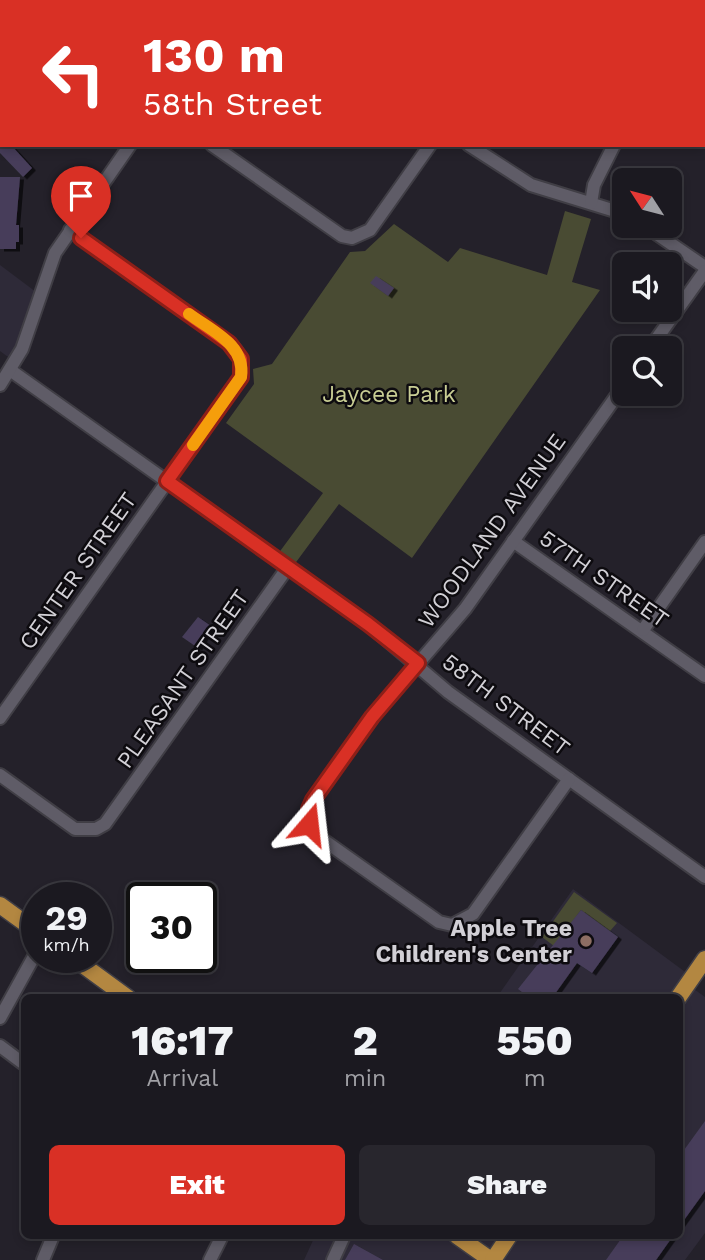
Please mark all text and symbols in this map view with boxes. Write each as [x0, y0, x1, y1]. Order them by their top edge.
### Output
text: 130 m [143, 26, 285, 84]
icon: left [28, 28, 119, 119]
text: 58th Street [143, 85, 322, 123]
pin [51, 166, 111, 238]
north arrow [612, 168, 682, 238]
map controls [612, 168, 682, 406]
icon: arrive [62, 177, 100, 215]
button: sound [612, 252, 682, 322]
button: search [612, 336, 682, 406]
park label: Jaycee Park [322, 381, 456, 408]
street label: WOODLAND AVENUE [412, 429, 572, 633]
street label: CENTER STREET [14, 487, 142, 655]
street label: 57TH STREET [534, 525, 674, 634]
street label: PLEASANT STREET [111, 584, 255, 773]
street label: 58TH STREET [437, 648, 575, 762]
position arrow [272, 787, 346, 861]
speed limit sign: 30 [126, 882, 217, 973]
text: 29 [45, 897, 88, 939]
place label: Apple Tree Children's Center [375, 915, 572, 968]
marker: Apple Tree Children's Center [578, 933, 594, 949]
text: km/h [43, 934, 90, 955]
text: 16:17 [131, 1016, 234, 1065]
text: 2 [352, 1016, 378, 1065]
text: 550 [496, 1016, 573, 1065]
text: Arrival [147, 1065, 218, 1092]
text: min [344, 1065, 386, 1092]
text: m [524, 1065, 546, 1092]
button: Exit [49, 1145, 345, 1225]
button: Share [359, 1145, 655, 1225]

